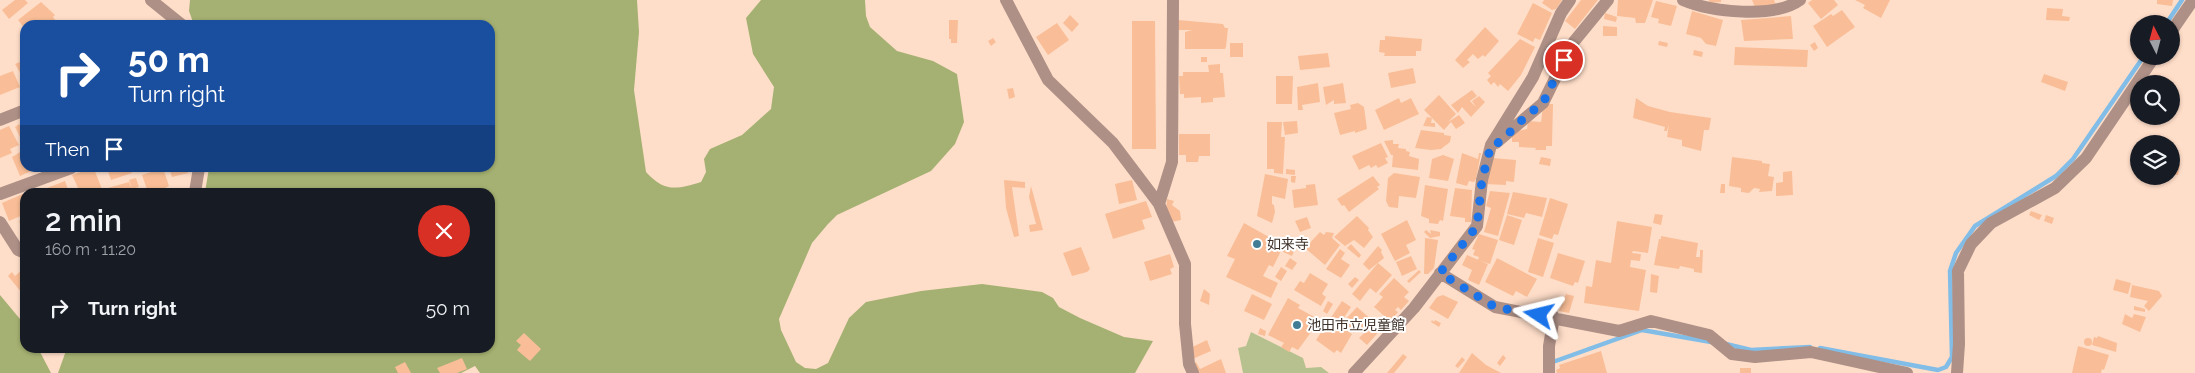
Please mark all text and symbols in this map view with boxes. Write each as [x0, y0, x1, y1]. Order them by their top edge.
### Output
north arrow [2130, 15, 2180, 65]
map controls [2130, 15, 2180, 185]
text: 50 m [128, 39, 210, 80]
pin [1543, 39, 1585, 81]
icon: right [45, 40, 110, 105]
icon: arrive [1550, 46, 1578, 74]
button: search [2130, 75, 2180, 125]
text: Turn right [128, 81, 225, 107]
icon: arrive [100, 135, 128, 163]
button: layers [2130, 135, 2180, 185]
text: Then [45, 138, 90, 160]
text: 2 min [45, 203, 122, 238]
button: close [418, 205, 470, 257]
place label: 如来寺 [1267, 236, 1309, 252]
marker: 如来寺 [1251, 238, 1263, 250]
text: 160 m · 11:20 [45, 240, 136, 259]
position arrow [1512, 288, 1564, 340]
icon: right [45, 294, 73, 322]
text: Turn right [88, 297, 177, 319]
text: 50 m [426, 297, 470, 319]
place label: 池田市立児童館 [1307, 317, 1405, 333]
marker: 池田市立児童館 [1291, 319, 1303, 331]

